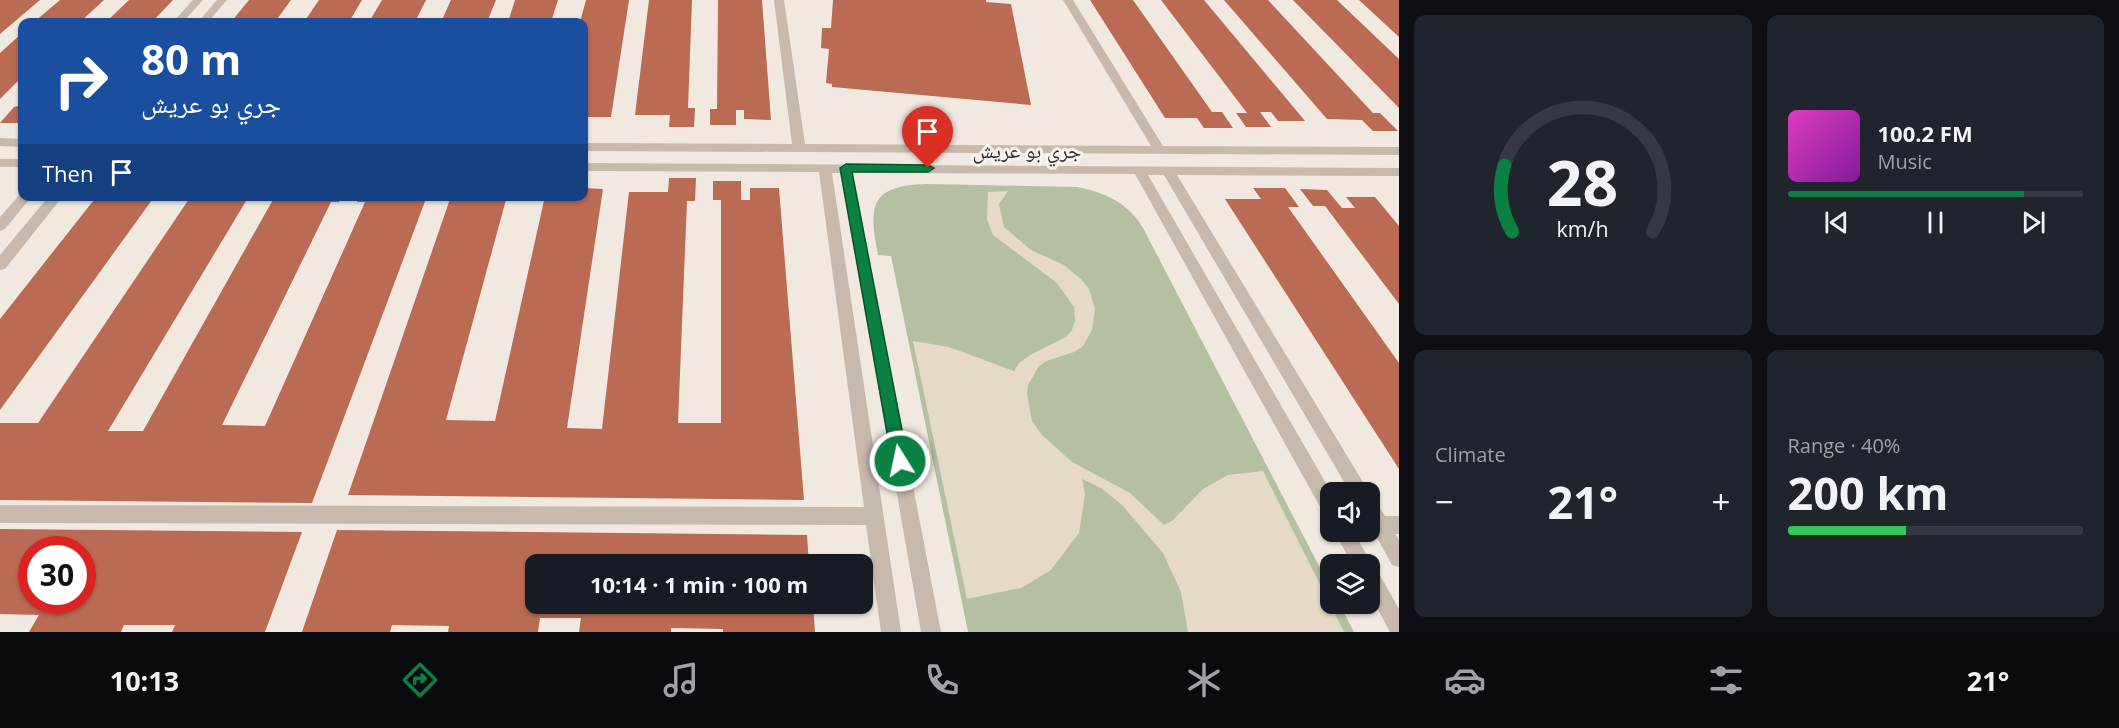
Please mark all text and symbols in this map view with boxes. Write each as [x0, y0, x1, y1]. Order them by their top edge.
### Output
text: 80 m [141, 30, 241, 87]
icon: right [42, 42, 120, 120]
text: جري بو عريش [141, 84, 281, 121]
pin [902, 106, 953, 168]
icon: arrive [911, 115, 944, 148]
text: 100.2 FM [1878, 118, 1973, 148]
street label: جري بو عريش [973, 136, 1081, 167]
text: 28 [1547, 139, 1618, 224]
text: Music [1878, 148, 1932, 175]
icon: arrive [105, 156, 138, 189]
text: Then [42, 158, 93, 188]
icon: previous [1820, 206, 1853, 239]
icon: pause [1919, 206, 1952, 239]
icon: next [2017, 206, 2050, 239]
text: km/h [1557, 214, 1609, 243]
position arrow [868, 429, 932, 493]
text: Range · 40% [1788, 432, 1900, 459]
text: Climate [1435, 441, 1506, 468]
text: 200 km [1788, 462, 1948, 523]
text: 21° [1547, 471, 1618, 532]
text: − [1435, 479, 1454, 524]
text: + [1712, 479, 1730, 524]
map controls [1320, 482, 1380, 614]
button: sound [1320, 482, 1380, 542]
speed limit sign: 30 [18, 536, 96, 614]
button: layers [1320, 554, 1380, 614]
text: 10:14 · 1 min · 100 m [590, 569, 808, 599]
icon: directions [399, 659, 441, 701]
icon: music [660, 659, 702, 701]
icon: phone [921, 659, 963, 701]
icon: climate [1183, 659, 1225, 701]
icon: car [1444, 659, 1486, 701]
icon: filters [1705, 659, 1747, 701]
text: 10:13 [110, 662, 179, 699]
text: 21° [1967, 662, 2009, 699]

